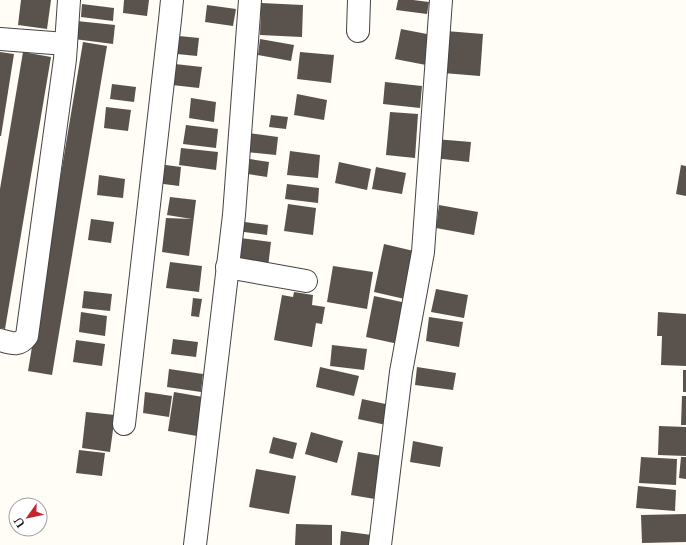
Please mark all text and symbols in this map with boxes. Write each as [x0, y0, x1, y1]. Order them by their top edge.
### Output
north arrow [8, 497, 48, 537]
text: U [11, 514, 28, 530]

